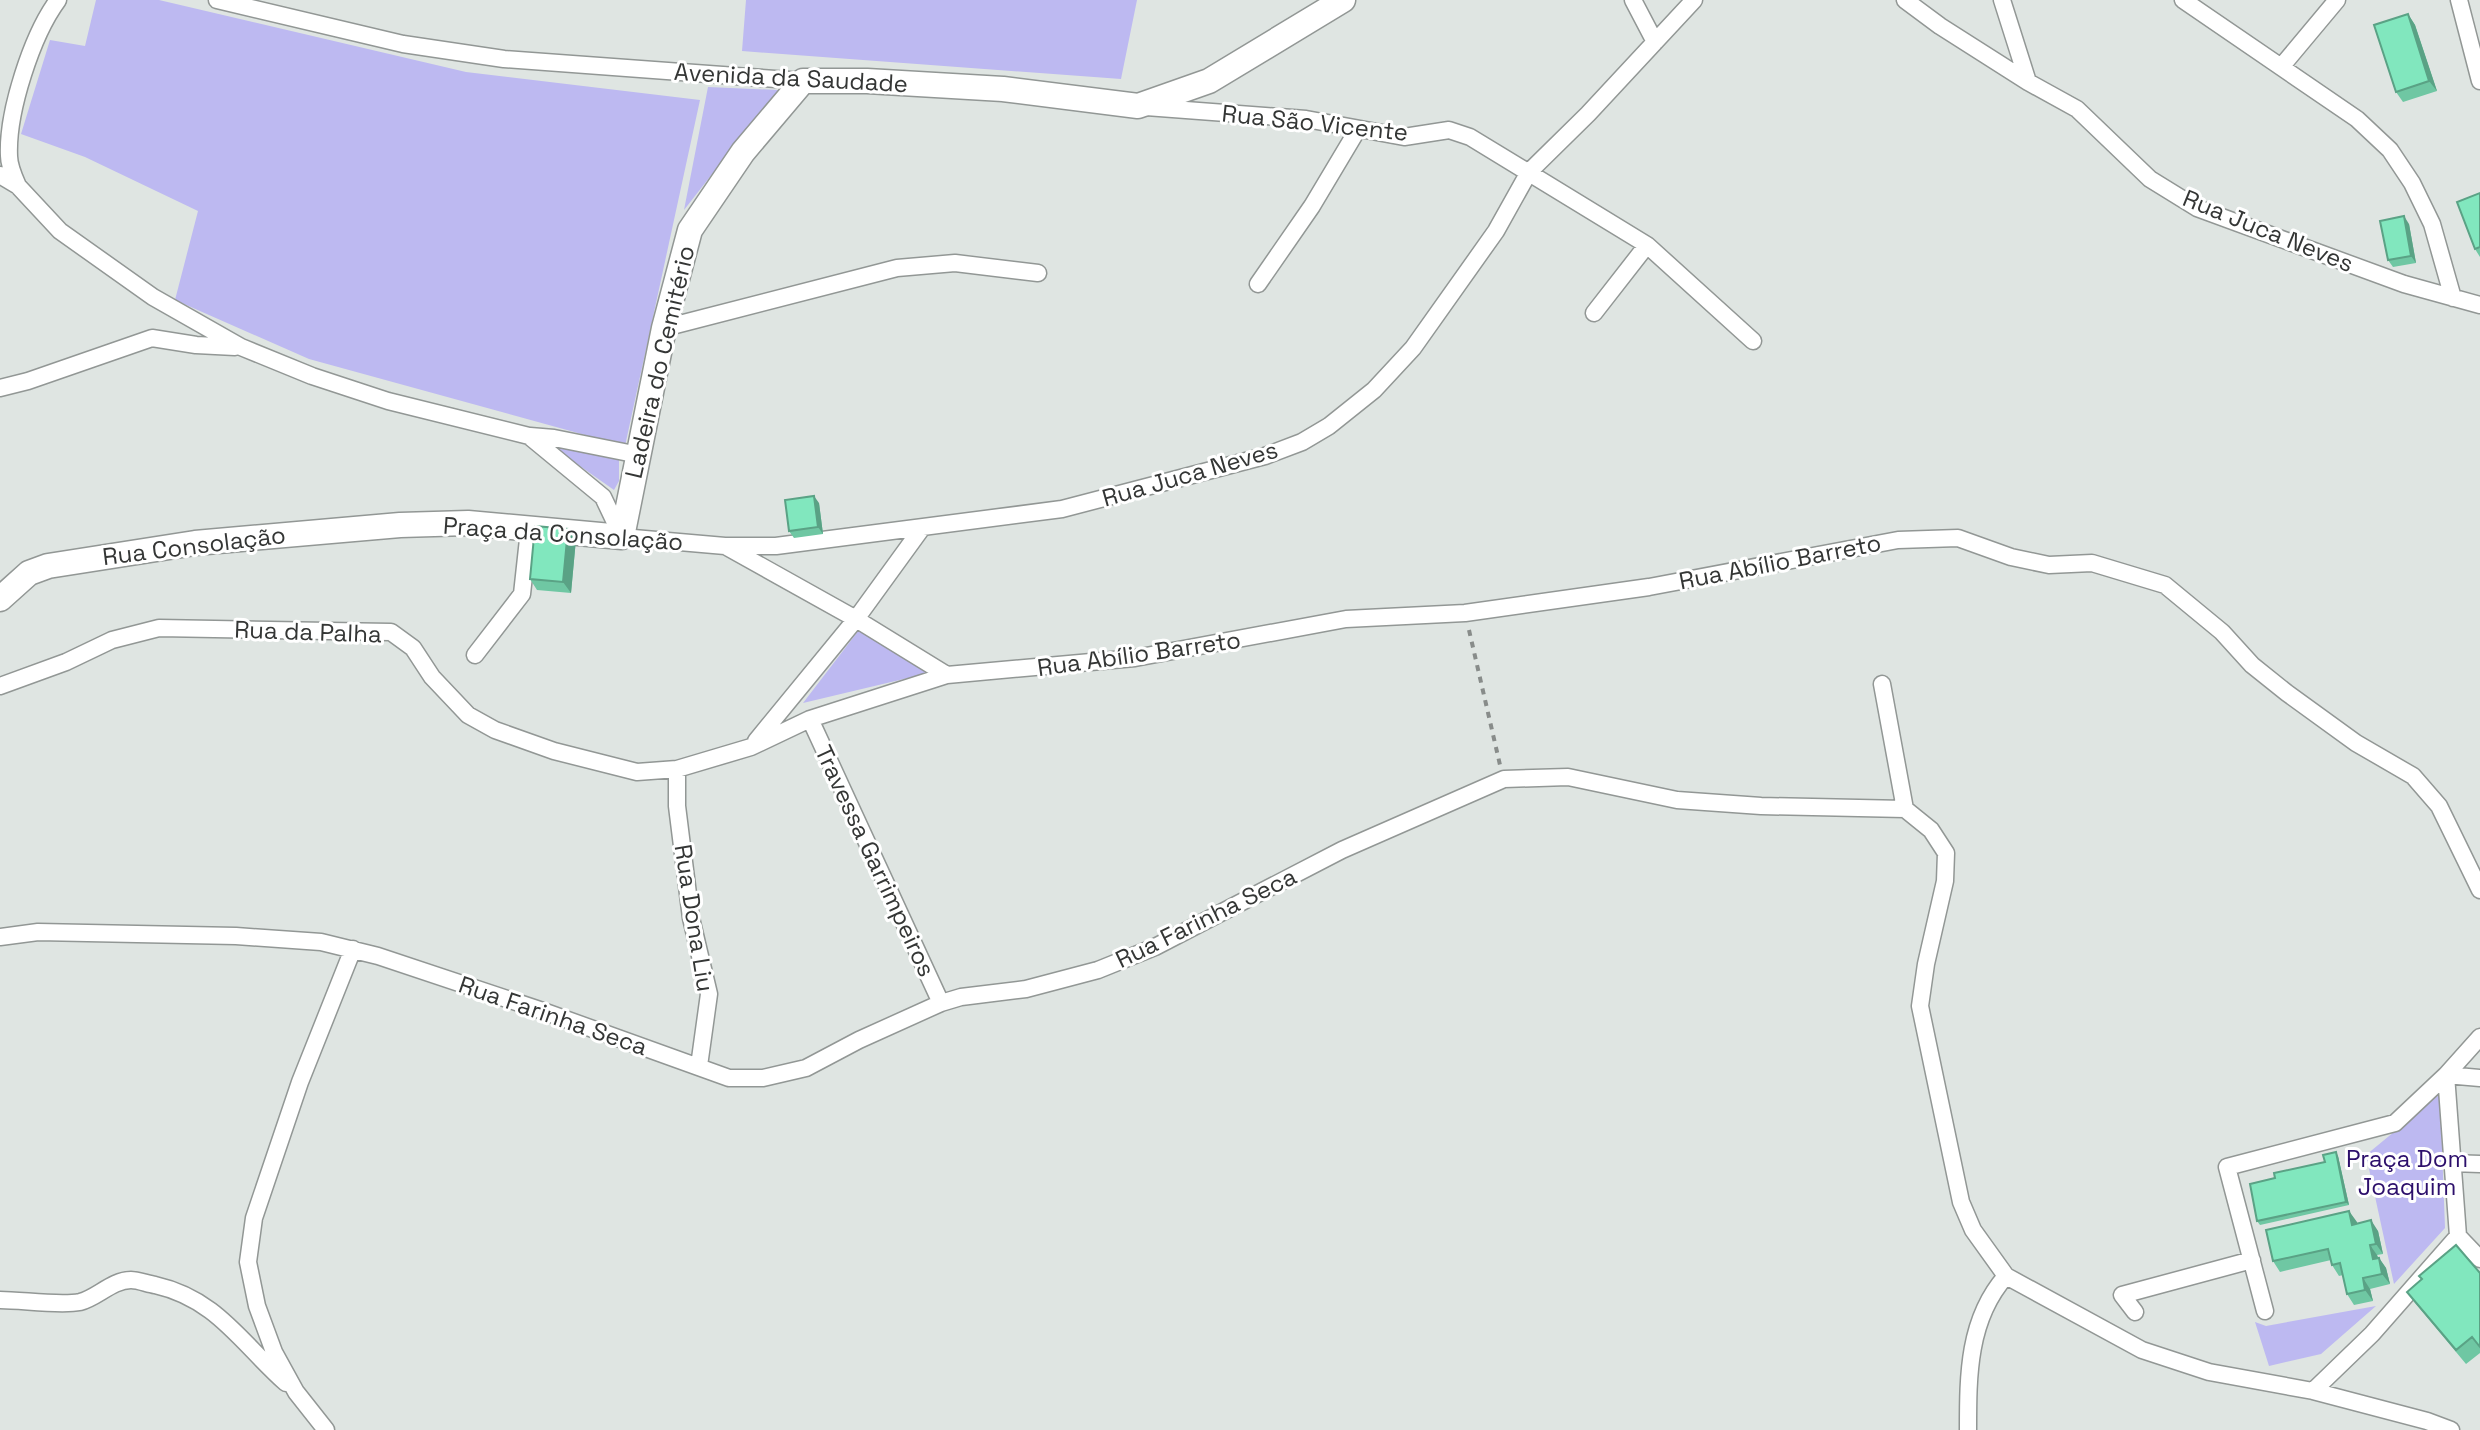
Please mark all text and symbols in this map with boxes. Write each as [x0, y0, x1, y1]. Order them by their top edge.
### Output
street label: Avenida da Saudade [673, 56, 909, 99]
street label: Rua São Vicente [1220, 97, 1410, 148]
street label: Rua Juca Neves [2178, 182, 2358, 279]
street label: Ladeira do Cemitério [618, 242, 701, 481]
street label: Rua Juca Neves [1098, 434, 1281, 513]
street label: Praça da Consolação [442, 510, 684, 557]
street label: Rua Consolação [101, 519, 287, 572]
street label: Rua Abílio Barreto [1676, 527, 1884, 596]
street label: Rua da Palha [234, 613, 382, 650]
street label: Rua Abílio Barreto [1035, 624, 1243, 683]
street label: Travessa Garrimpeiros [808, 740, 943, 981]
street label: Rua Dona Liu [668, 842, 721, 994]
street label: Rua Farinha Seca [1110, 860, 1302, 975]
street label: Rua Farinha Seca [455, 969, 652, 1062]
park label: Praça Dom Joaquim [2346, 1143, 2468, 1202]

